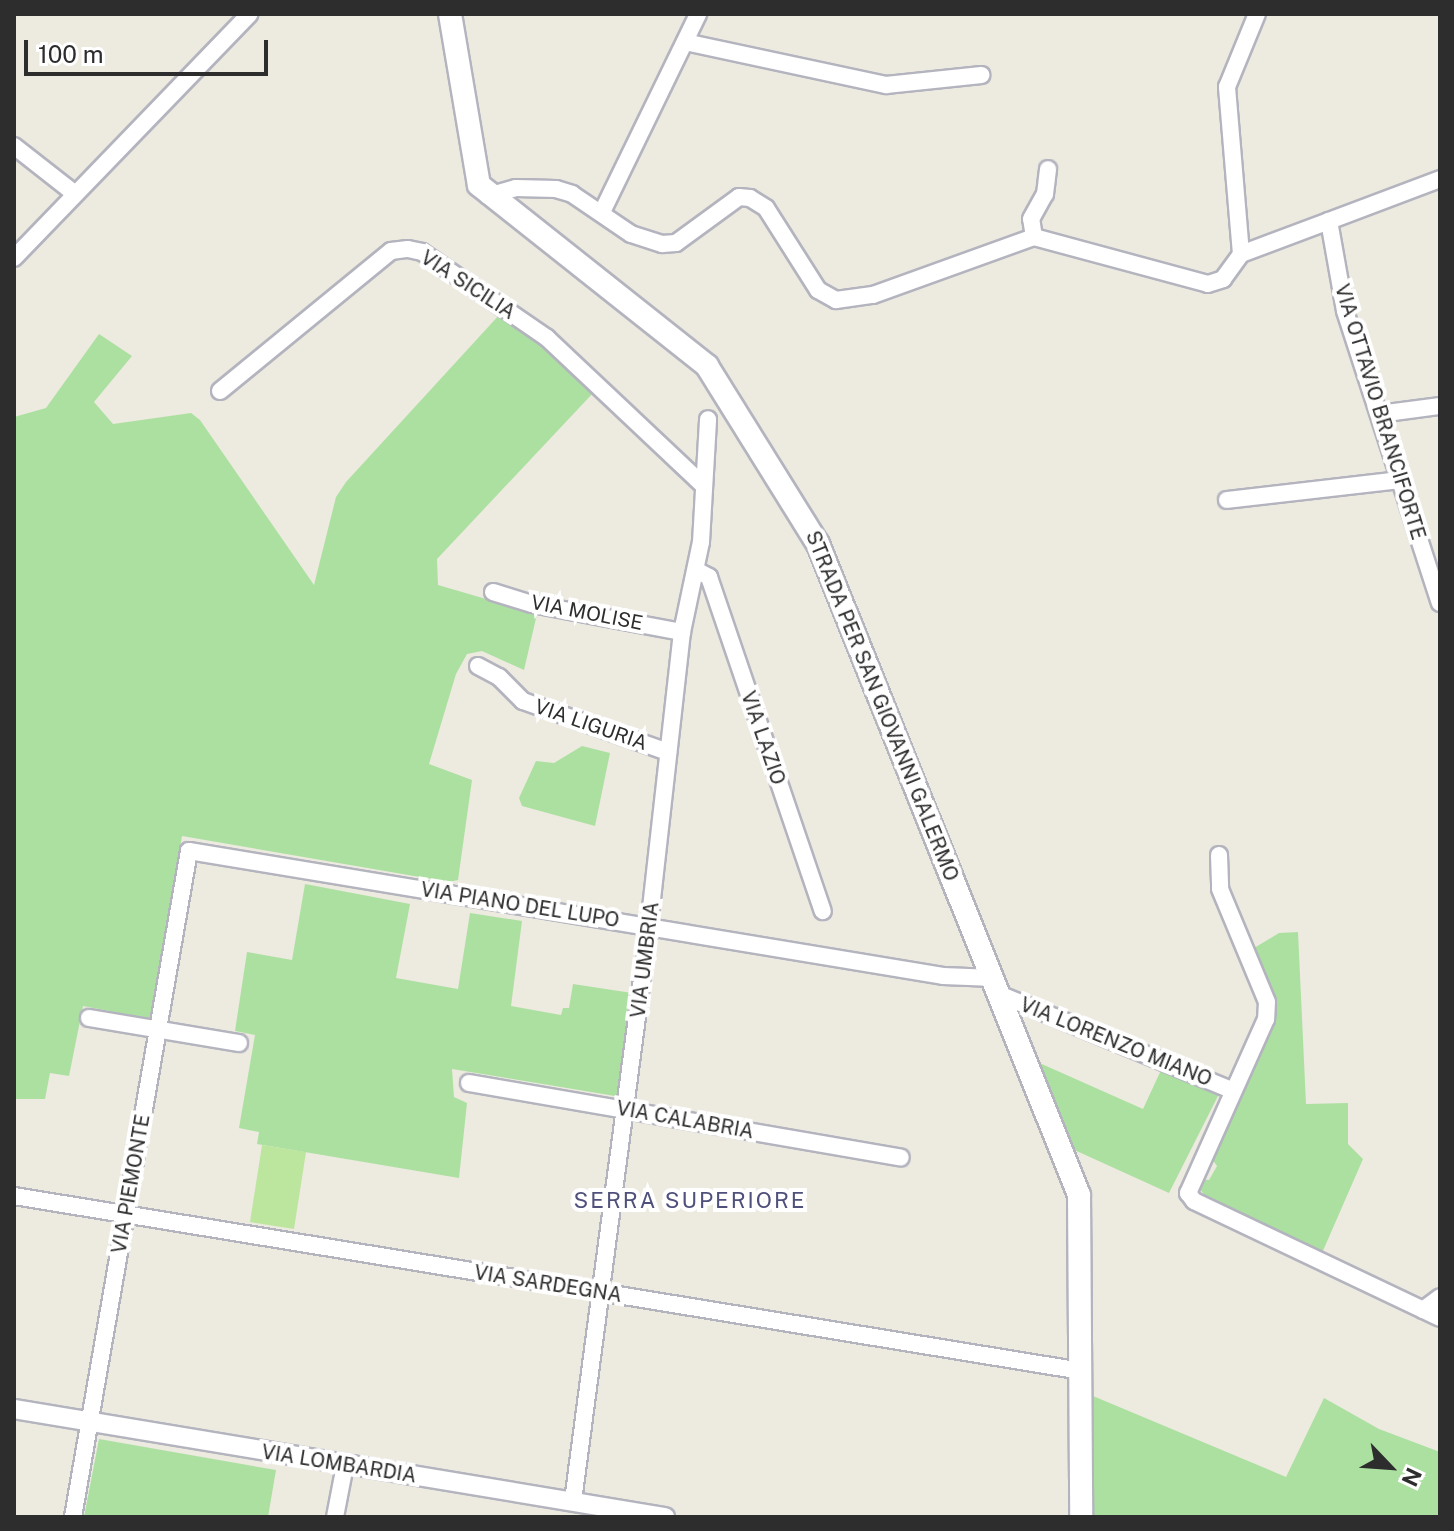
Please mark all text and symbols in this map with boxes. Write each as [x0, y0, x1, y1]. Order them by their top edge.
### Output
scale bar [28, 24, 272, 74]
text: 100 m [38, 40, 104, 68]
street label: VIA SICILIA [416, 246, 520, 324]
street label: VIA OTTAVIO BRANCIFORTE [1330, 281, 1430, 543]
street label: STRADA PER SAN GIOVANNI GALERMO [801, 527, 963, 885]
street label: VIA MOLISE [529, 590, 645, 636]
street label: VIA LAZIO [736, 688, 790, 788]
street label: VIA LIGURIA [532, 695, 650, 755]
street label: VIA PIANO DEL LUPO [419, 877, 621, 933]
street label: VIA UMBRIA [626, 901, 664, 1019]
street label: VIA LORENZO MIANO [1017, 993, 1215, 1091]
street label: VIA CALABRIA [615, 1096, 755, 1144]
street label: VIA PIEMONTE [107, 1113, 155, 1255]
district label: SERRA SUPERIORE [573, 1188, 807, 1214]
street label: VIA SARDEGNA [472, 1260, 624, 1308]
north arrow [1350, 1427, 1430, 1507]
street label: VIA LOMBARDIA [260, 1440, 418, 1488]
text: N [1396, 1464, 1427, 1490]

